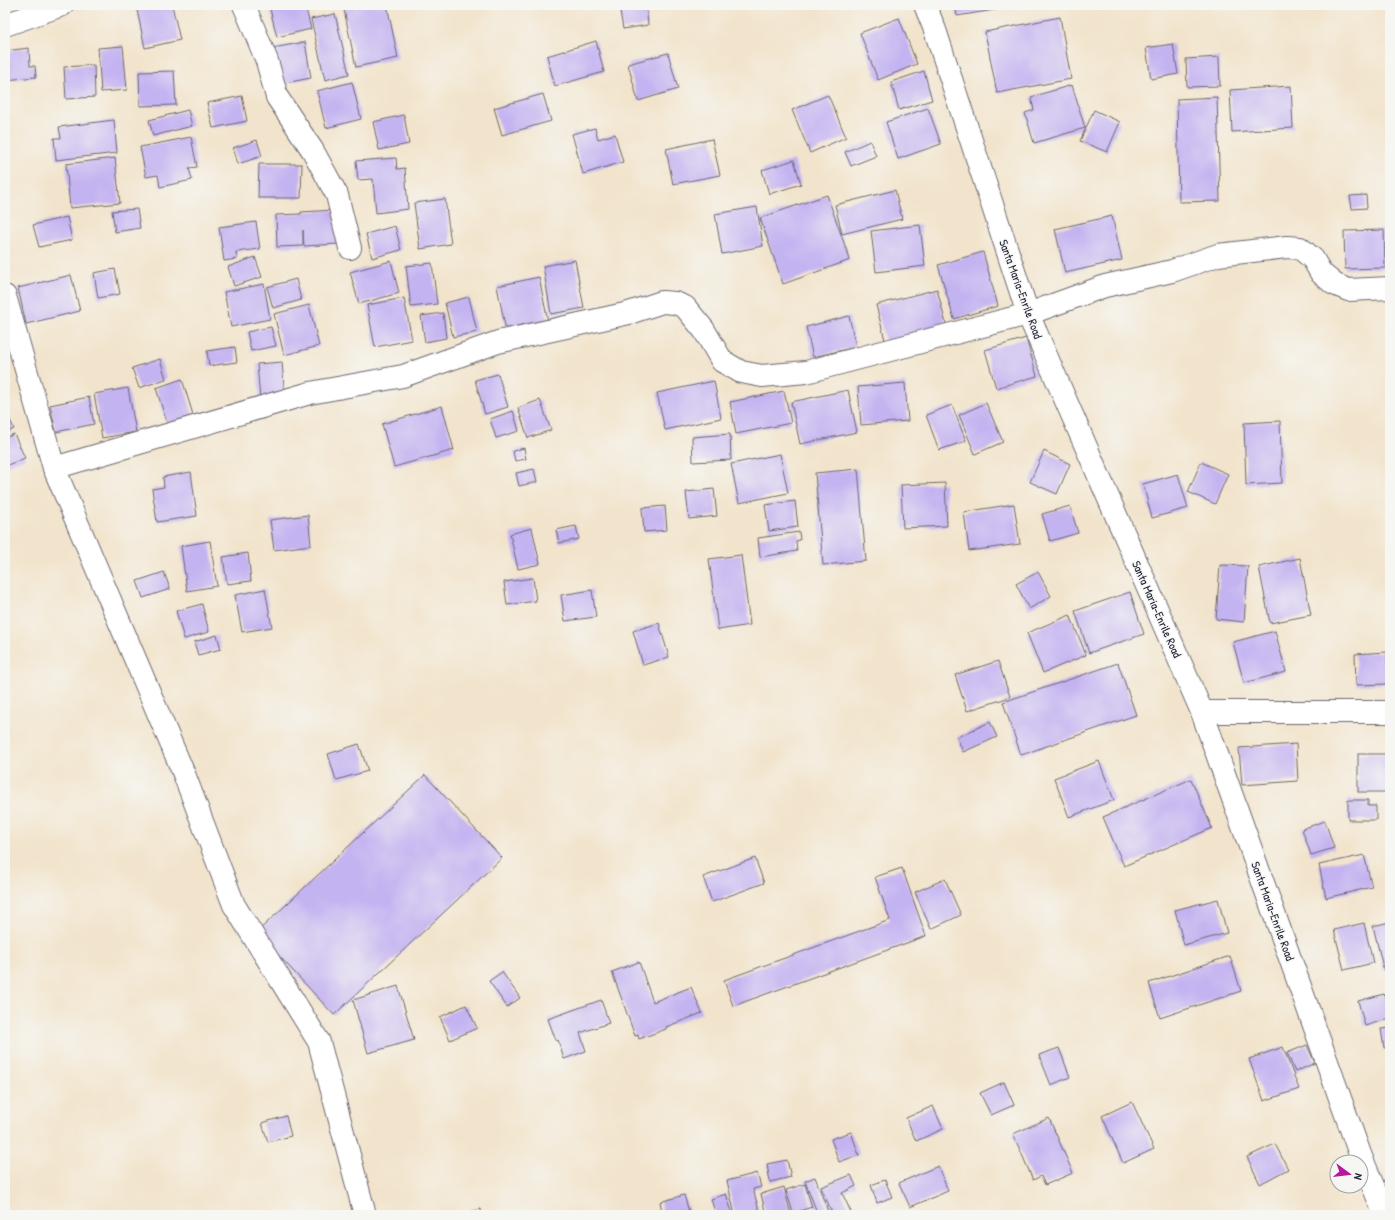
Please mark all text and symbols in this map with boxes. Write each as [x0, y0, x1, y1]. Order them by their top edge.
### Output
street label: Santa Maria-Enrile Road [995, 237, 1047, 341]
street label: Santa Maria-Enrile Road [1128, 558, 1186, 660]
street label: Santa Maria-Enrile Road [1247, 859, 1299, 963]
north arrow [1329, 1154, 1369, 1194]
text: N [1351, 1172, 1366, 1181]

